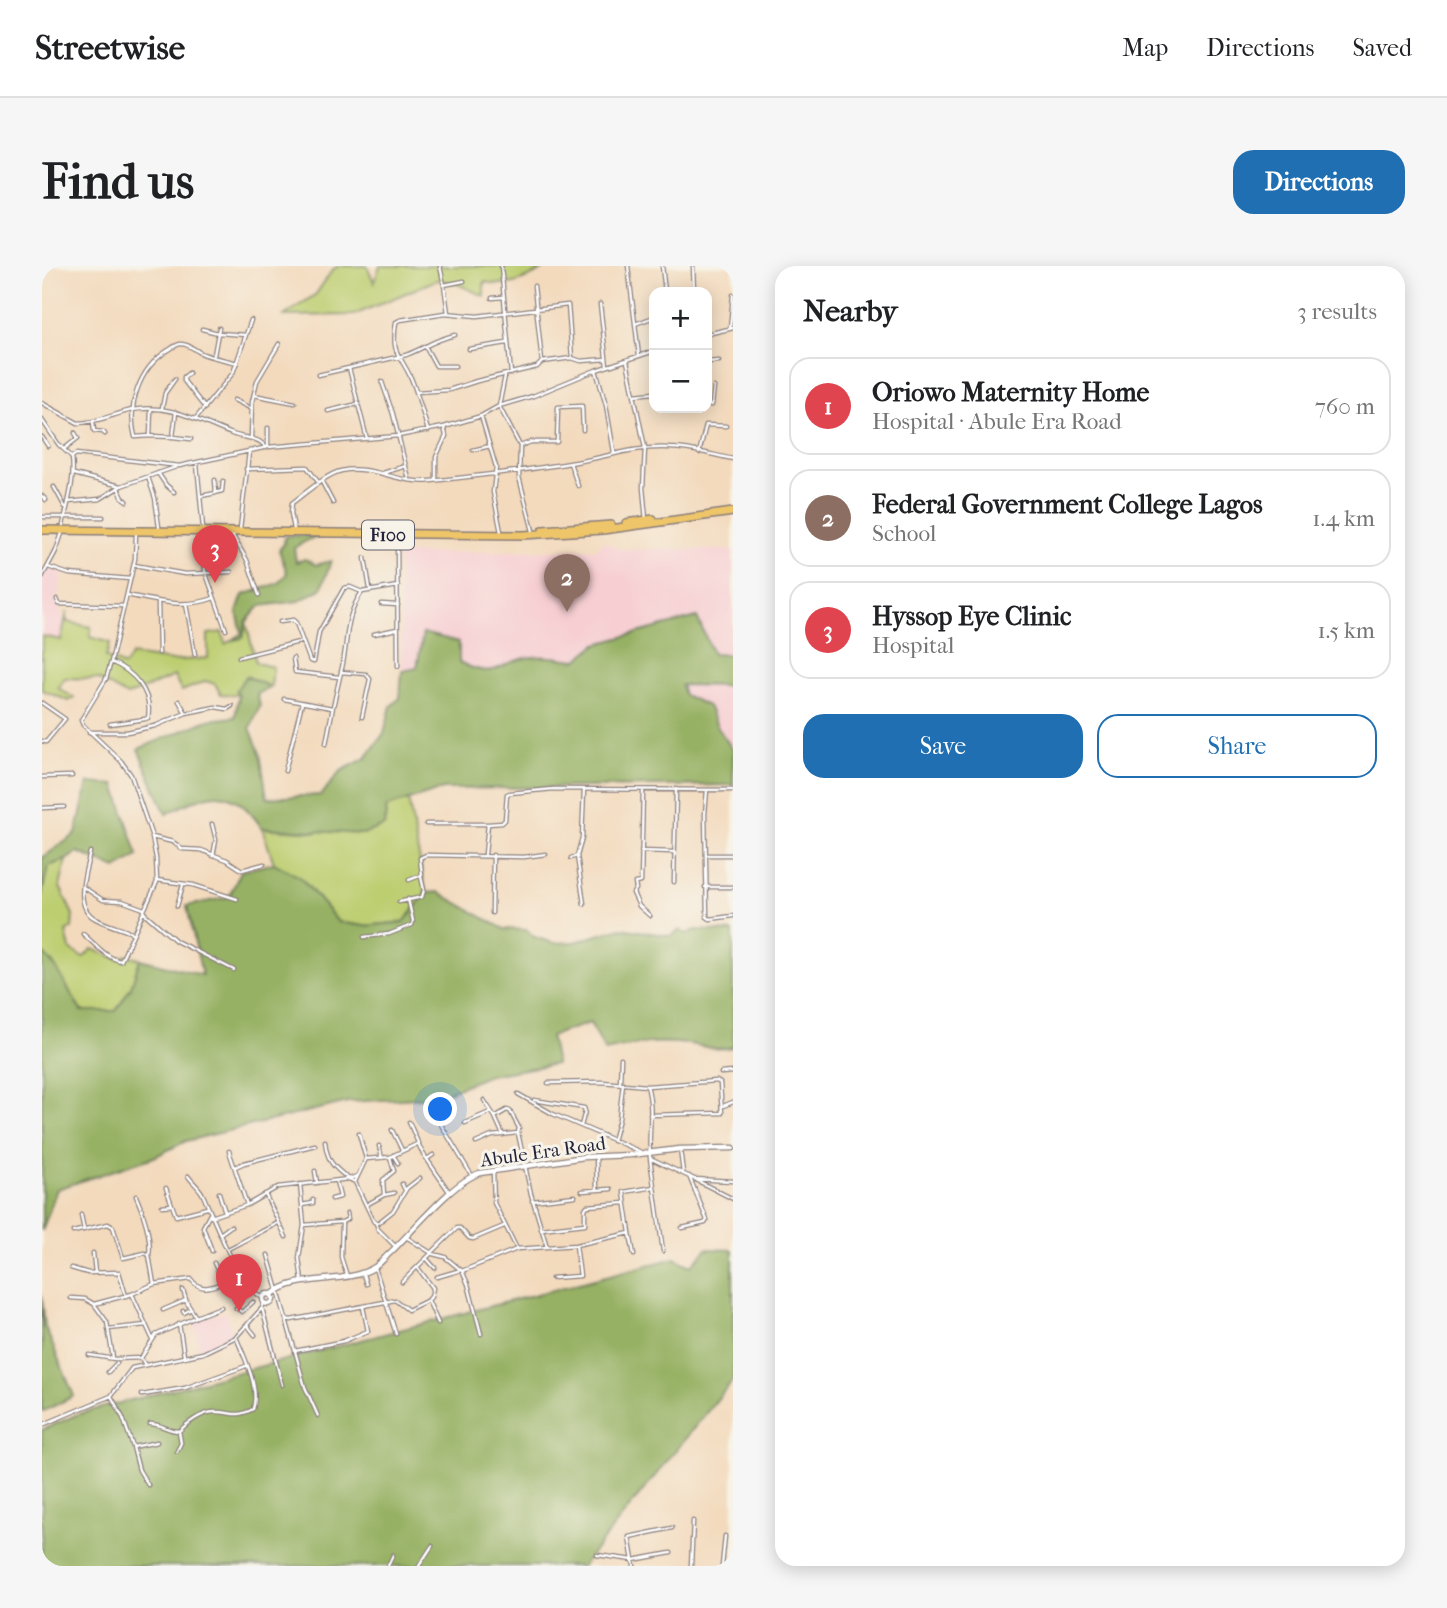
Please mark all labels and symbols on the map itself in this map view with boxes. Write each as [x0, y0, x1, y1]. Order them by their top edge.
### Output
road number: F100 [362, 521, 414, 550]
pin: 3 [192, 525, 238, 583]
pin: 2 [544, 554, 590, 612]
your location [423, 1092, 457, 1126]
street label: Abule Era Road [478, 1132, 608, 1172]
pin: 1 [216, 1254, 262, 1312]

